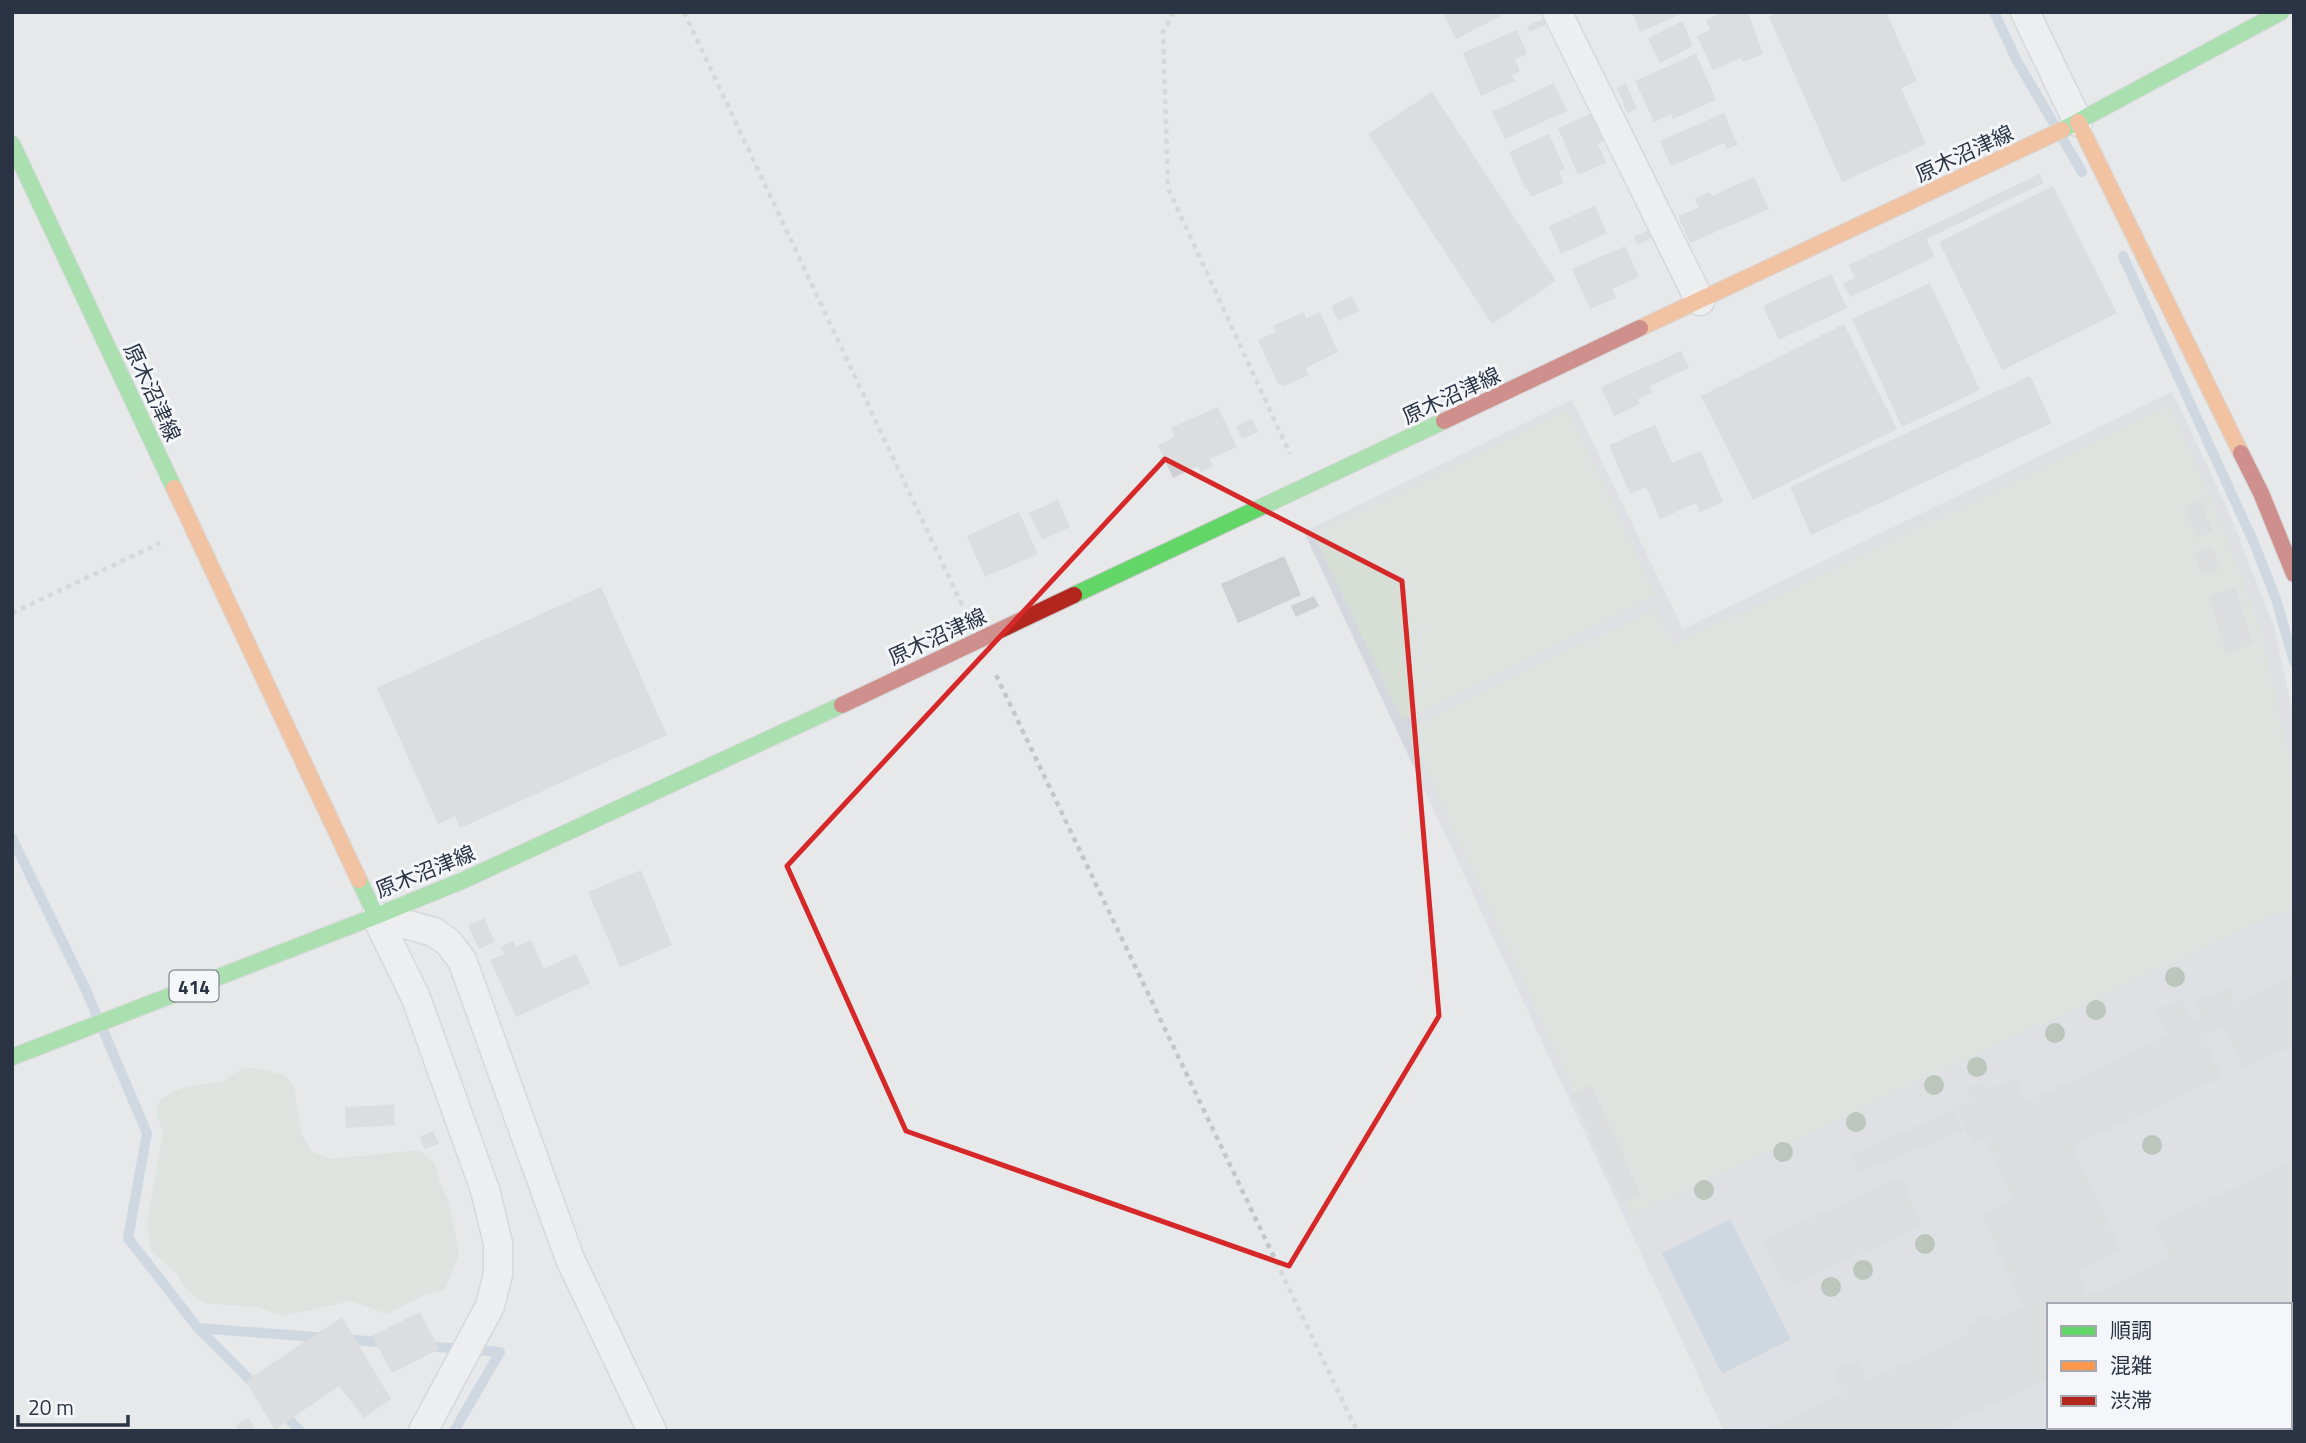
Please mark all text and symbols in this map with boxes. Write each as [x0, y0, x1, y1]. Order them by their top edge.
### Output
street label: 原木沼津線 [1910, 116, 2018, 190]
street label: 原木沼津線 [116, 338, 190, 446]
street label: 原木沼津線 [1397, 358, 1505, 432]
street label: 原木沼津線 [883, 599, 991, 673]
street label: 原木沼津線 [370, 836, 480, 906]
road number: 414 [170, 970, 218, 1002]
legend [2047, 1303, 2292, 1429]
text: 順調 [2110, 1314, 2152, 1346]
text: 混雑 [2110, 1349, 2152, 1381]
scale bar [18, 1384, 128, 1428]
text: 渋滞 [2110, 1384, 2152, 1416]
text: 20 m [28, 1391, 74, 1423]

